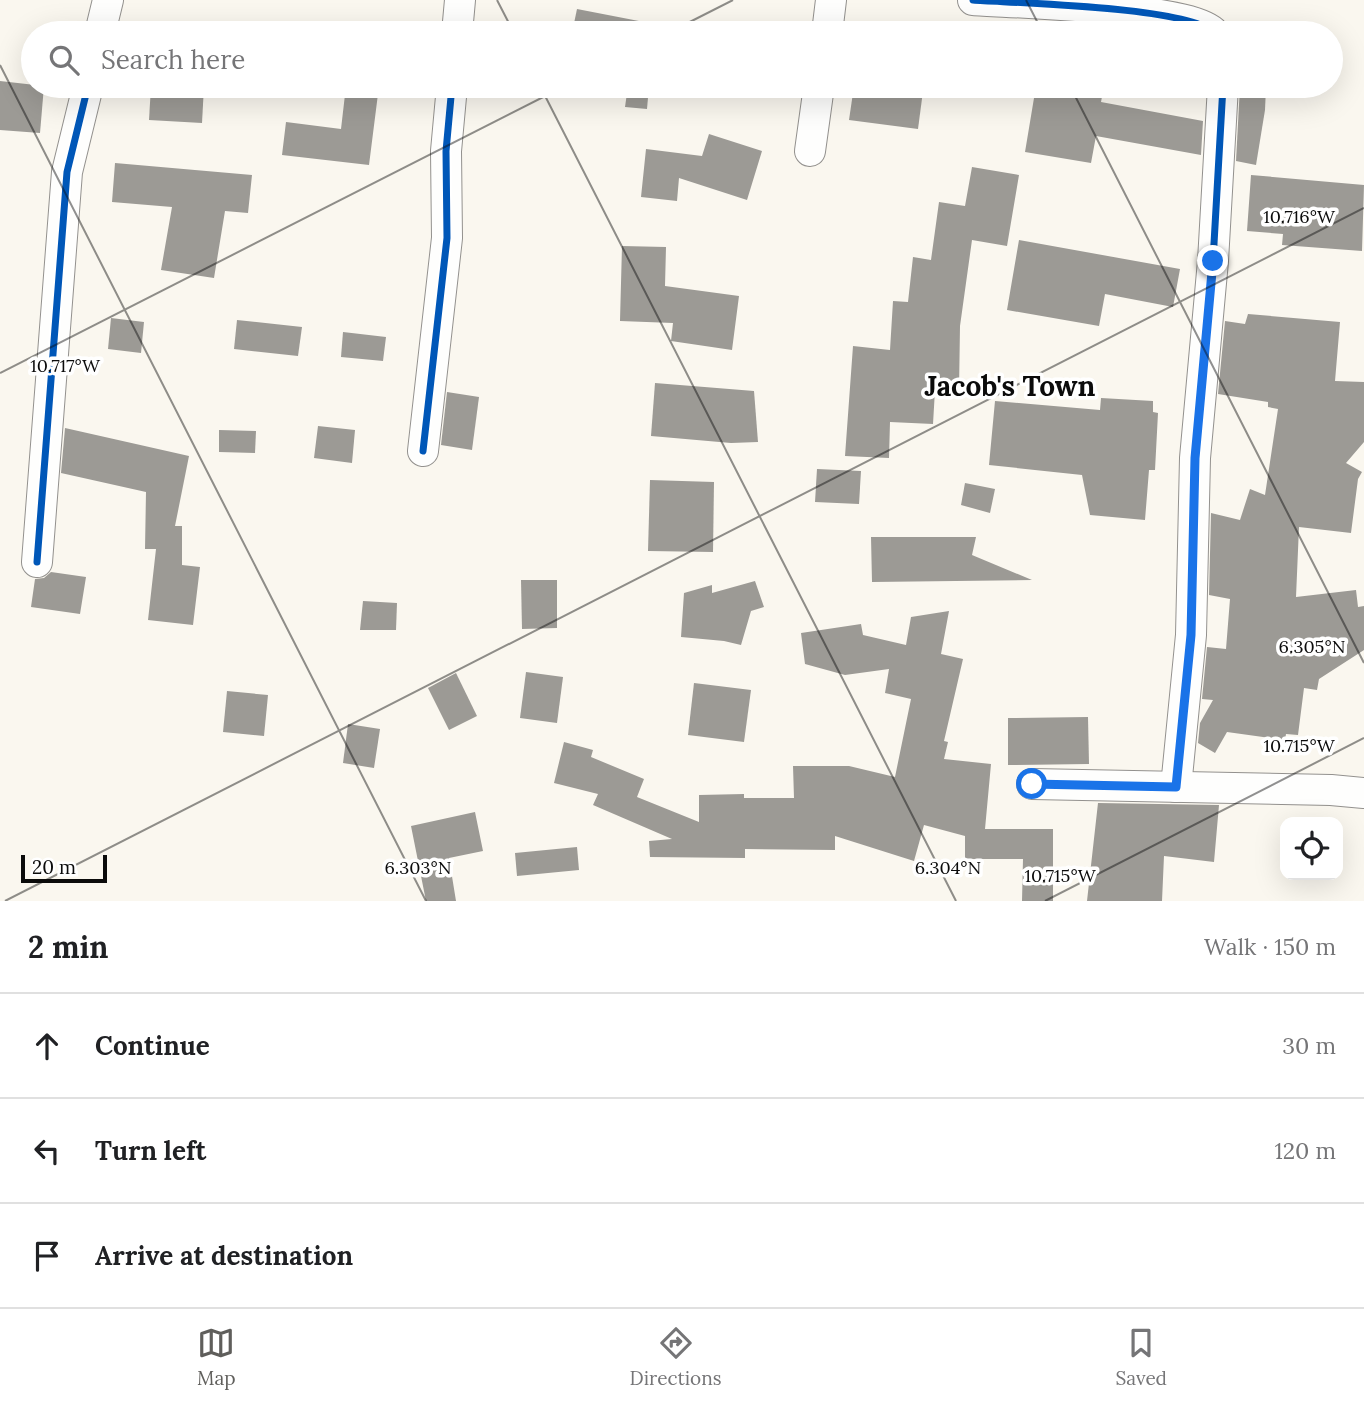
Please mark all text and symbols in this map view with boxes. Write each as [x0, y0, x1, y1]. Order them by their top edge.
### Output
search box [21, 21, 1343, 98]
icon: search [45, 41, 83, 79]
text: Search here [101, 43, 245, 76]
text: 10.716°W [1263, 205, 1336, 228]
route end [1197, 245, 1228, 276]
text: 10.717°W [30, 354, 101, 377]
district label: Jacob's Town [925, 368, 1096, 404]
text: 6.305°N [1279, 635, 1345, 658]
text: 10.715°W [1263, 734, 1336, 757]
route start [1016, 768, 1047, 799]
map controls [1280, 817, 1343, 880]
button: locate [1280, 817, 1343, 880]
scale bar [21, 852, 107, 884]
text: 20 m [32, 855, 76, 879]
text: 6.303°N [384, 856, 452, 879]
text: 6.304°N [915, 856, 981, 879]
text: 10.715°W [1024, 864, 1097, 887]
text: 2 min [28, 928, 108, 966]
text: Walk · 150 m [1204, 932, 1336, 961]
icon: ahead [28, 1027, 66, 1065]
text: Continue [95, 1029, 210, 1062]
text: 30 m [1282, 1031, 1336, 1060]
icon: left [28, 1132, 66, 1170]
text: Turn left [95, 1134, 206, 1167]
text: 120 m [1274, 1136, 1336, 1165]
icon: arrive [28, 1237, 66, 1275]
text: Arrive at destination [95, 1239, 353, 1272]
tab: Map [197, 1324, 236, 1390]
tab: Directions [630, 1324, 722, 1390]
tab: Saved [1116, 1324, 1167, 1390]

